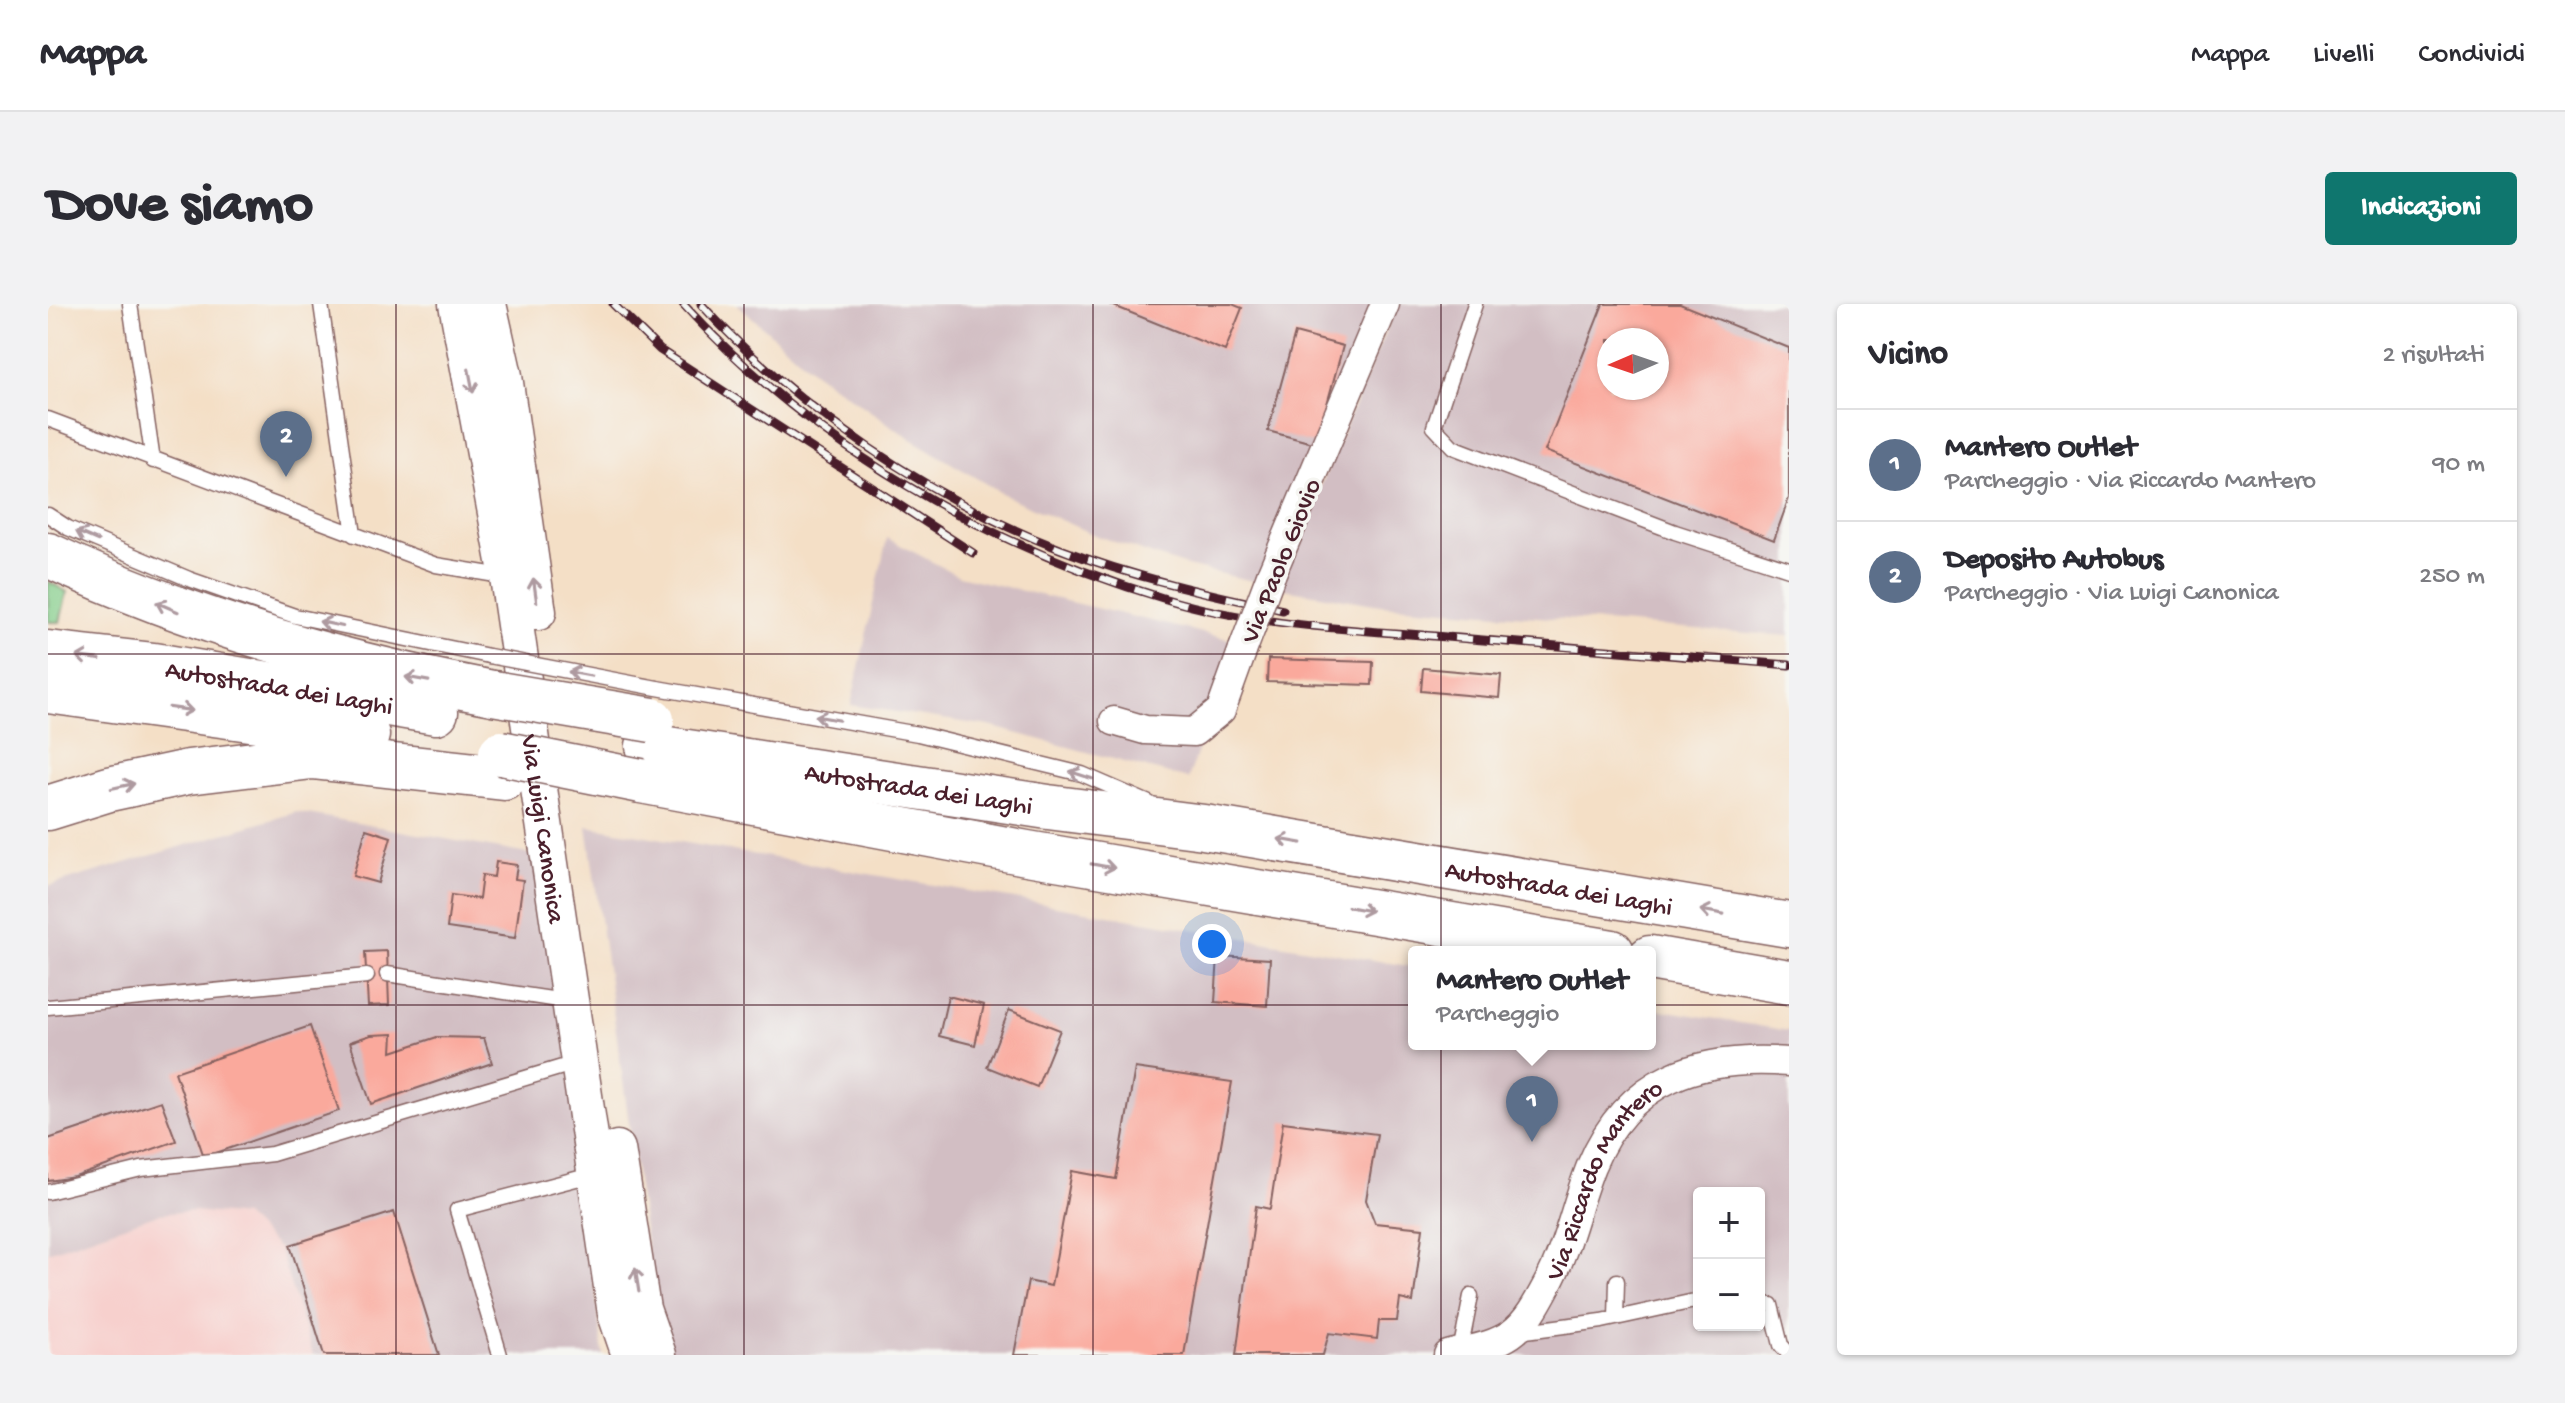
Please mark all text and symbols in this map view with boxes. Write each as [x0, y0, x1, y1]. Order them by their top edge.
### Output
text: Mappa [40, 33, 146, 77]
text: Mappa [2191, 39, 2269, 72]
text: Livelli [2313, 39, 2375, 72]
text: Condividi [2419, 39, 2525, 72]
button: Indicazioni [2325, 172, 2517, 245]
text: Dove siamo [48, 175, 313, 241]
north arrow [1597, 328, 1669, 400]
text: Vicino [1869, 336, 1948, 376]
text: 2 risultati [2382, 341, 2485, 372]
one-way arrow [464, 367, 479, 393]
pin: 2 [260, 411, 312, 477]
text: Mantero Outlet [1945, 432, 2136, 467]
text: 1 [1890, 450, 1900, 481]
text: 90 m [2433, 450, 2485, 481]
text: Parcheggio · Via Riccardo Mantero [1945, 467, 2316, 498]
street label: Via Paolo Giovio [1236, 475, 1330, 649]
one-way arrow [75, 527, 99, 542]
text: Deposito Autobus [1945, 544, 2163, 579]
text: 2 [1889, 562, 1901, 593]
text: 250 m [2419, 562, 2485, 593]
one-way arrow [527, 578, 542, 603]
text: Parcheggio · Via Luigi Canonica [1945, 579, 2279, 610]
one-way arrow [155, 599, 180, 614]
one-way arrow [318, 615, 344, 630]
one-way arrow [75, 650, 102, 665]
street label: Autostrada dei Laghi [163, 656, 395, 725]
one-way arrow [568, 665, 593, 680]
one-way arrow [404, 670, 430, 685]
one-way arrow [168, 702, 193, 717]
one-way arrow [815, 710, 840, 725]
street label: Via Luigi Canonica [511, 732, 570, 927]
street label: Autostrada dei Laghi [802, 759, 1034, 824]
one-way arrow [1069, 766, 1094, 781]
one-way arrow [109, 778, 135, 793]
one-way arrow [1278, 833, 1303, 848]
street label: Autostrada dei Laghi [1442, 857, 1674, 925]
one-way arrow [1090, 859, 1116, 874]
one-way arrow [1347, 902, 1372, 917]
one-way arrow [1700, 904, 1725, 919]
your location [1192, 924, 1232, 964]
popup [1408, 946, 1656, 1050]
text: Mantero Outlet [1436, 965, 1628, 1000]
text: Parcheggio [1436, 1000, 1559, 1031]
street label: Via Riccardo Mantero [1540, 1074, 1670, 1287]
pin: 1 [1506, 1076, 1558, 1142]
map controls [1693, 1187, 1765, 1331]
button: + [1693, 1187, 1765, 1259]
button: − [1693, 1259, 1765, 1331]
one-way arrow [629, 1268, 644, 1293]

